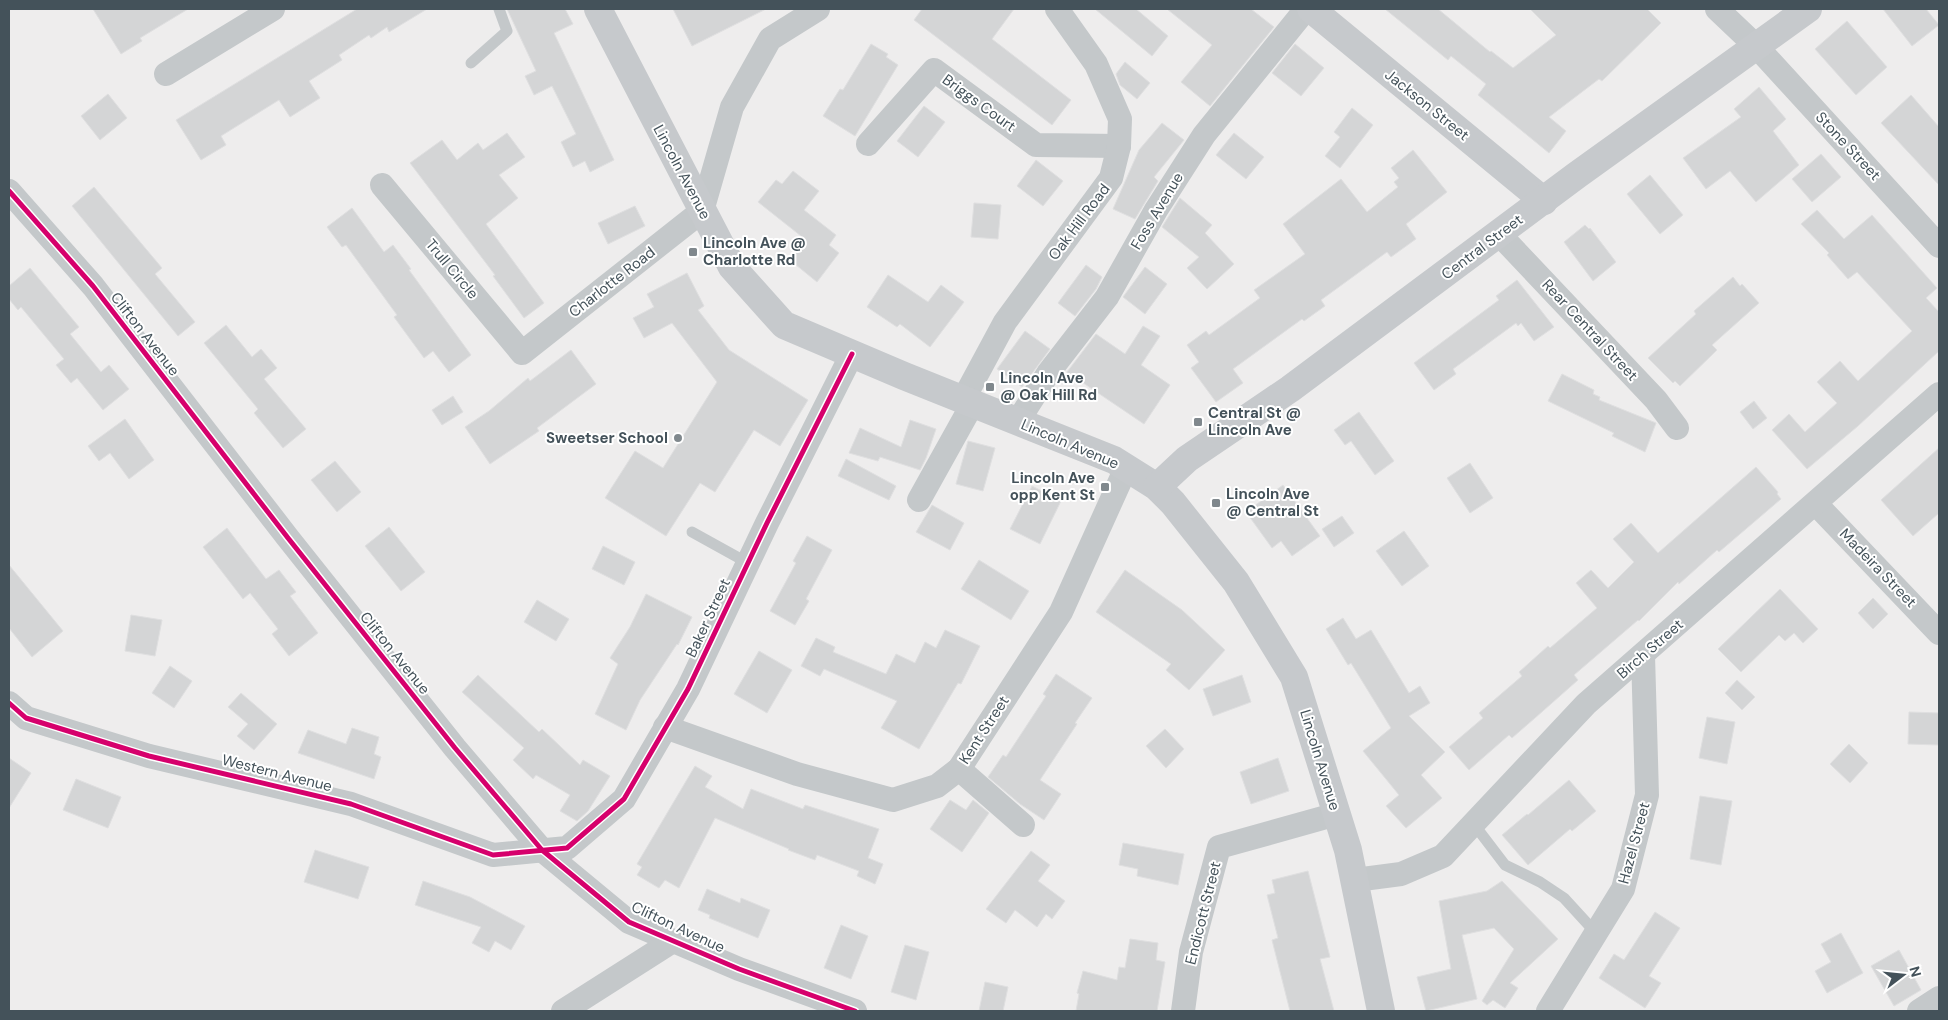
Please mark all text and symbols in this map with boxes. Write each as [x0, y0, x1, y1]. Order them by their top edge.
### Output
street label: Jackson Street [1381, 65, 1473, 145]
street label: Briggs Court [938, 70, 1020, 136]
street label: Stone Street [1811, 107, 1885, 185]
street label: Lincoln Avenue [649, 121, 715, 223]
street label: Foss Avenue [1126, 169, 1188, 253]
street label: Oak Hill Road [1044, 180, 1114, 264]
street label: Central Street [1437, 210, 1527, 284]
place label: Lincoln Ave @ Charlotte Rd [703, 233, 806, 270]
street label: Trull Circle [421, 235, 483, 303]
street label: Charlotte Road [565, 242, 659, 322]
marker: Lincoln Ave @ Charlotte Rd [687, 246, 699, 258]
street label: Rear Central Street [1538, 275, 1642, 385]
street label: Clifton Avenue [106, 288, 184, 380]
place label: Lincoln Ave @ Oak Hill Rd [1000, 368, 1097, 405]
marker: Lincoln Ave @ Oak Hill Rd [984, 381, 996, 393]
place label: Central St @ Lincoln Ave [1208, 403, 1301, 440]
street label: Lincoln Avenue [1018, 414, 1122, 474]
marker: Central St @ Lincoln Ave [1192, 416, 1204, 428]
place label: Sweetser School [546, 428, 668, 448]
marker: Sweetser School [672, 432, 684, 444]
place label: Lincoln Ave opp Kent St [1010, 468, 1095, 505]
marker: Lincoln Ave opp Kent St [1099, 481, 1111, 493]
place label: Lincoln Ave @ Central St [1226, 484, 1319, 521]
marker: Lincoln Ave @ Central St [1210, 497, 1222, 509]
street label: Madeira Street [1835, 524, 1921, 612]
street label: Baker Street [681, 575, 735, 661]
street label: Clifton Avenue [355, 607, 435, 699]
street label: Birch Street [1613, 615, 1687, 683]
street label: Kent Street [954, 692, 1014, 768]
street label: Lincoln Avenue [1295, 707, 1345, 813]
street label: Western Avenue [220, 750, 334, 796]
street label: Hazel Street [1614, 800, 1655, 886]
street label: Endicott Street [1181, 859, 1225, 967]
street label: Clifton Avenue [628, 897, 728, 957]
north arrow [1878, 950, 1928, 1000]
text: N [1905, 964, 1926, 979]

